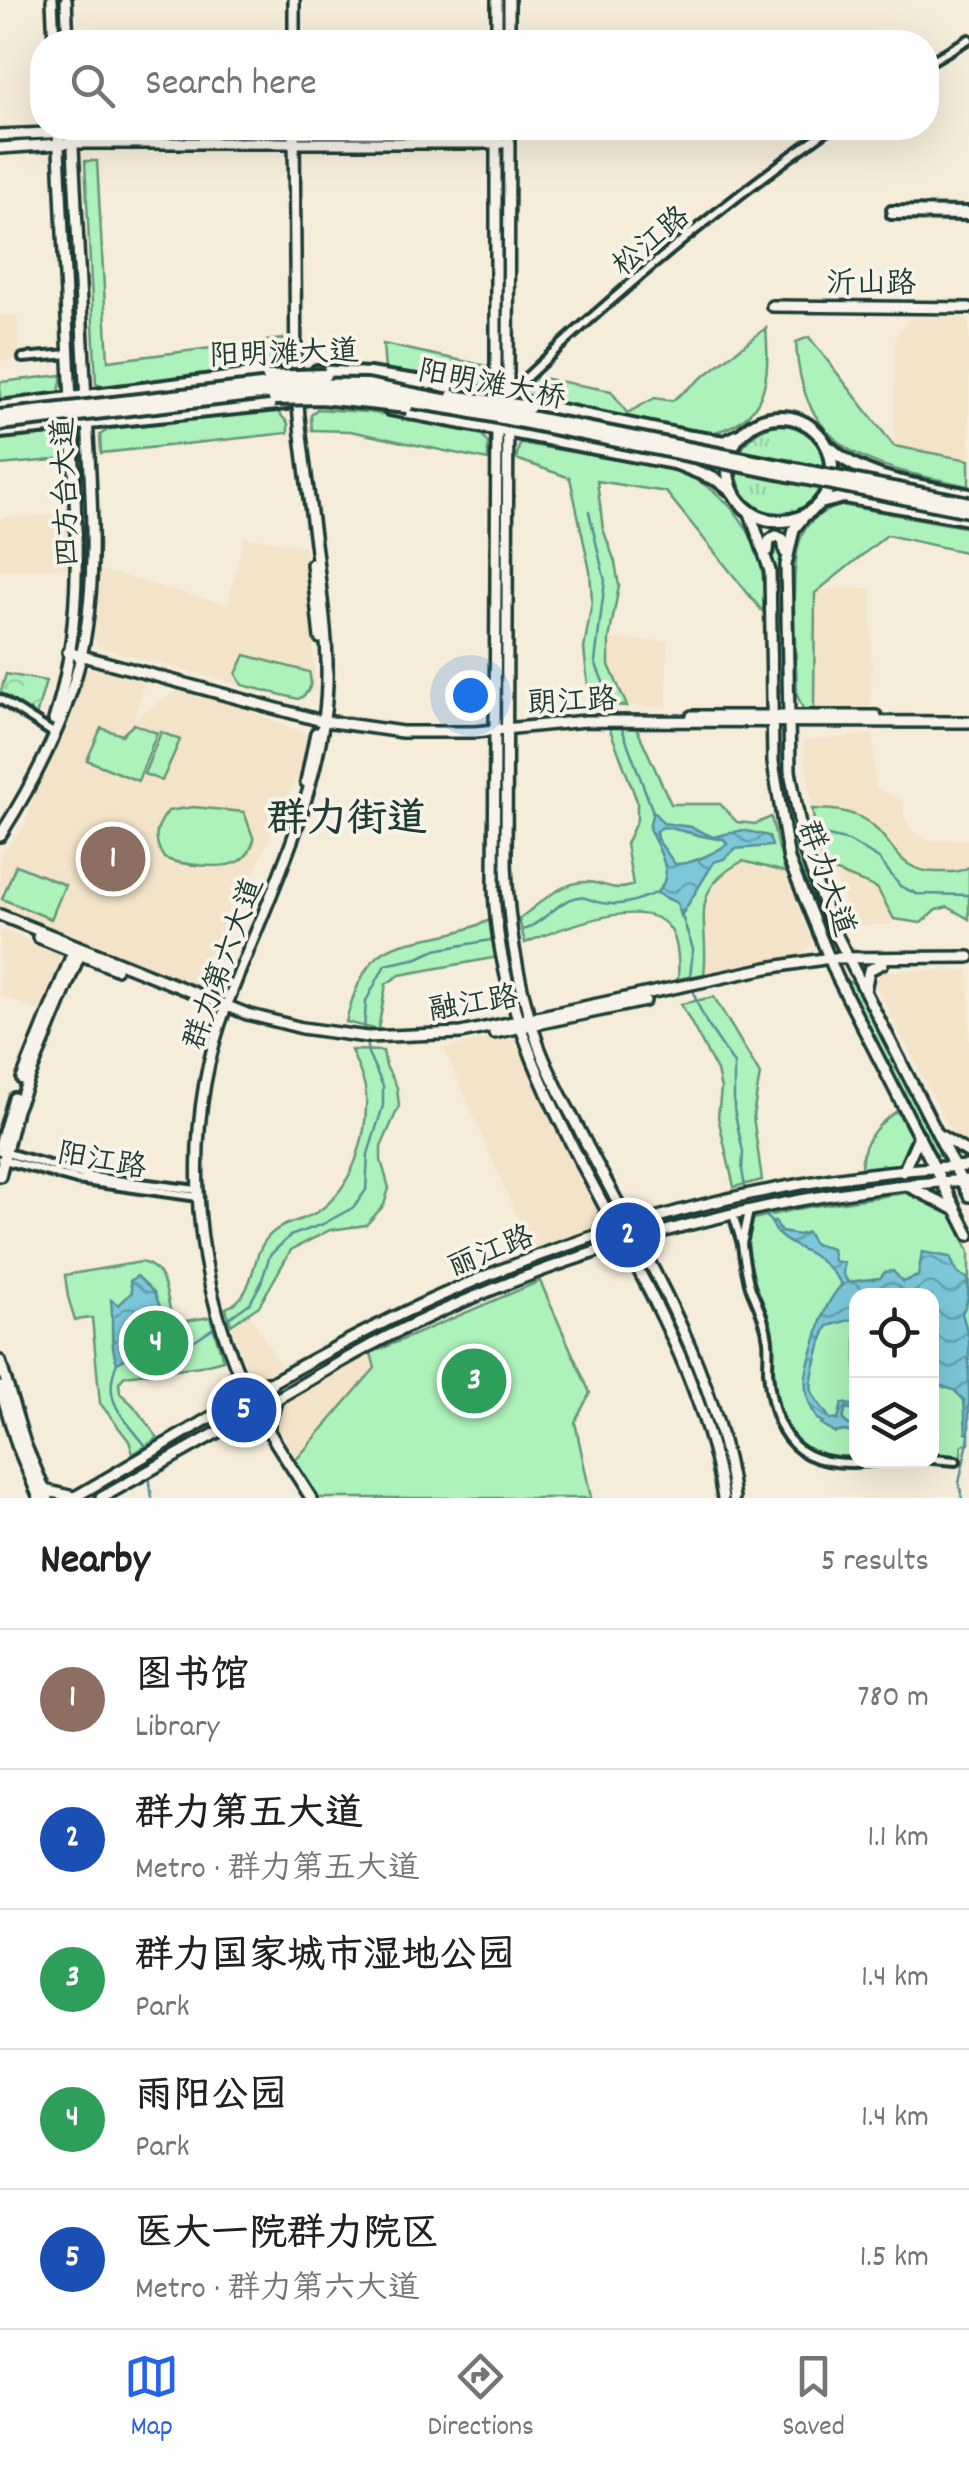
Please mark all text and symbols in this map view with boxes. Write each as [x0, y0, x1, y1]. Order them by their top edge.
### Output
search box [30, 30, 939, 140]
icon: search [65, 58, 120, 113]
text: Search here [145, 58, 317, 113]
street label: 松江路 [605, 198, 701, 289]
street label: 沂山路 [826, 265, 916, 308]
street label: 阳明滩大道 [208, 332, 360, 381]
street label: 阳明滩大桥 [413, 352, 569, 423]
street label: 四方台大道 [44, 416, 93, 568]
your location [445, 670, 496, 721]
street label: 朗江路 [526, 681, 618, 728]
district label: 群力街道 [267, 794, 427, 851]
street label: 群力大道 [784, 816, 864, 943]
pin: 1 [80, 822, 146, 896]
street label: 群力第六大道 [175, 873, 277, 1056]
street label: 融江路 [426, 978, 522, 1035]
street label: 阳江路 [53, 1134, 149, 1192]
pin: 2 [596, 1198, 660, 1272]
street label: 丽江路 [442, 1217, 541, 1291]
map controls [849, 1288, 939, 1468]
button: locate [849, 1288, 939, 1378]
pin: 4 [124, 1306, 188, 1380]
pin: 3 [442, 1344, 506, 1418]
pin: 5 [212, 1372, 276, 1448]
button: layers [849, 1378, 939, 1468]
text: Nearby [40, 1533, 150, 1593]
text: 5 results [821, 1540, 929, 1586]
text: 图书馆 [135, 1651, 249, 1706]
text: 1 [69, 1676, 76, 1722]
text: 780 m [857, 1676, 929, 1722]
text: Library [135, 1706, 220, 1752]
text: 群力第五大道 [135, 1789, 363, 1844]
text: 2 [66, 1816, 79, 1862]
text: 1.1 km [867, 1816, 929, 1862]
text: Metro · 群力第五大道 [135, 1848, 420, 1894]
text: 群力国家城市湿地公园 [135, 1931, 515, 1986]
text: 3 [65, 1956, 80, 2002]
text: 1.4 km [861, 1956, 929, 2002]
text: Park [135, 1986, 190, 2032]
text: 雨阳公园 [135, 2071, 287, 2126]
text: 4 [66, 2096, 79, 2142]
text: 1.4 km [861, 2096, 929, 2142]
text: Park [135, 2126, 190, 2172]
text: 医大一院群力院区 [135, 2209, 439, 2264]
text: 5 [65, 2236, 80, 2282]
text: 1.5 km [859, 2236, 929, 2282]
text: Metro · 群力第六大道 [135, 2268, 420, 2314]
tab: Map [124, 2349, 179, 2449]
tab: Directions [428, 2349, 534, 2449]
tab: Saved [782, 2349, 845, 2449]

